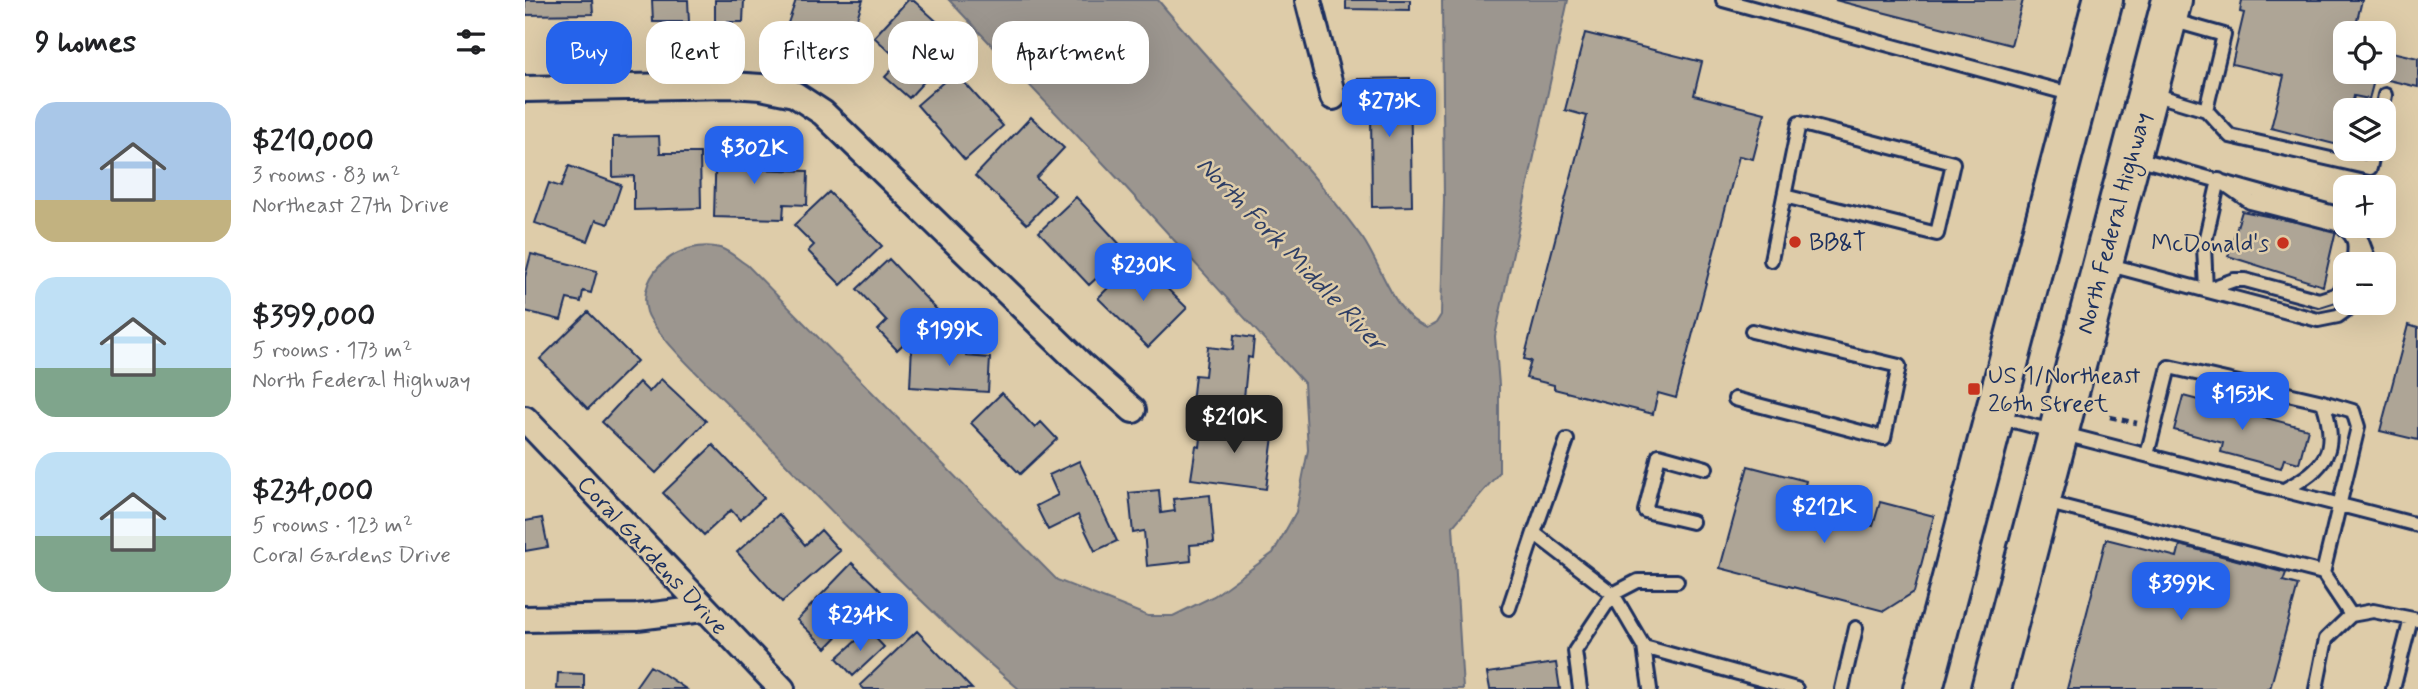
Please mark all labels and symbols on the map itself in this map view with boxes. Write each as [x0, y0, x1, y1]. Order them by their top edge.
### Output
pin: $273K [1340, 80, 1438, 139]
street label: North Federal Highway [2070, 109, 2161, 338]
pin: $302K [705, 127, 803, 186]
water label: North Fork Middle River [1188, 149, 1395, 362]
place label: BB&T [1809, 228, 1867, 259]
place label: McDonald's [2151, 229, 2269, 260]
marker: BB&T [1787, 234, 1803, 250]
marker: McDonald's [2275, 235, 2291, 251]
pin: $230K [1094, 244, 1192, 303]
pin: $199K [900, 308, 998, 368]
place label: US 1/Northeast 26th Street [1988, 361, 2141, 420]
pin: $153K [2193, 372, 2291, 432]
marker: US 1/Northeast 26th Street [1966, 381, 1982, 397]
pin: $210K [1185, 396, 1283, 455]
street label: Coral Gardens Drive [570, 470, 734, 643]
pin: $212K [1775, 486, 1873, 545]
pin: $399K [2132, 562, 2230, 622]
pin: $234K [811, 594, 909, 653]

